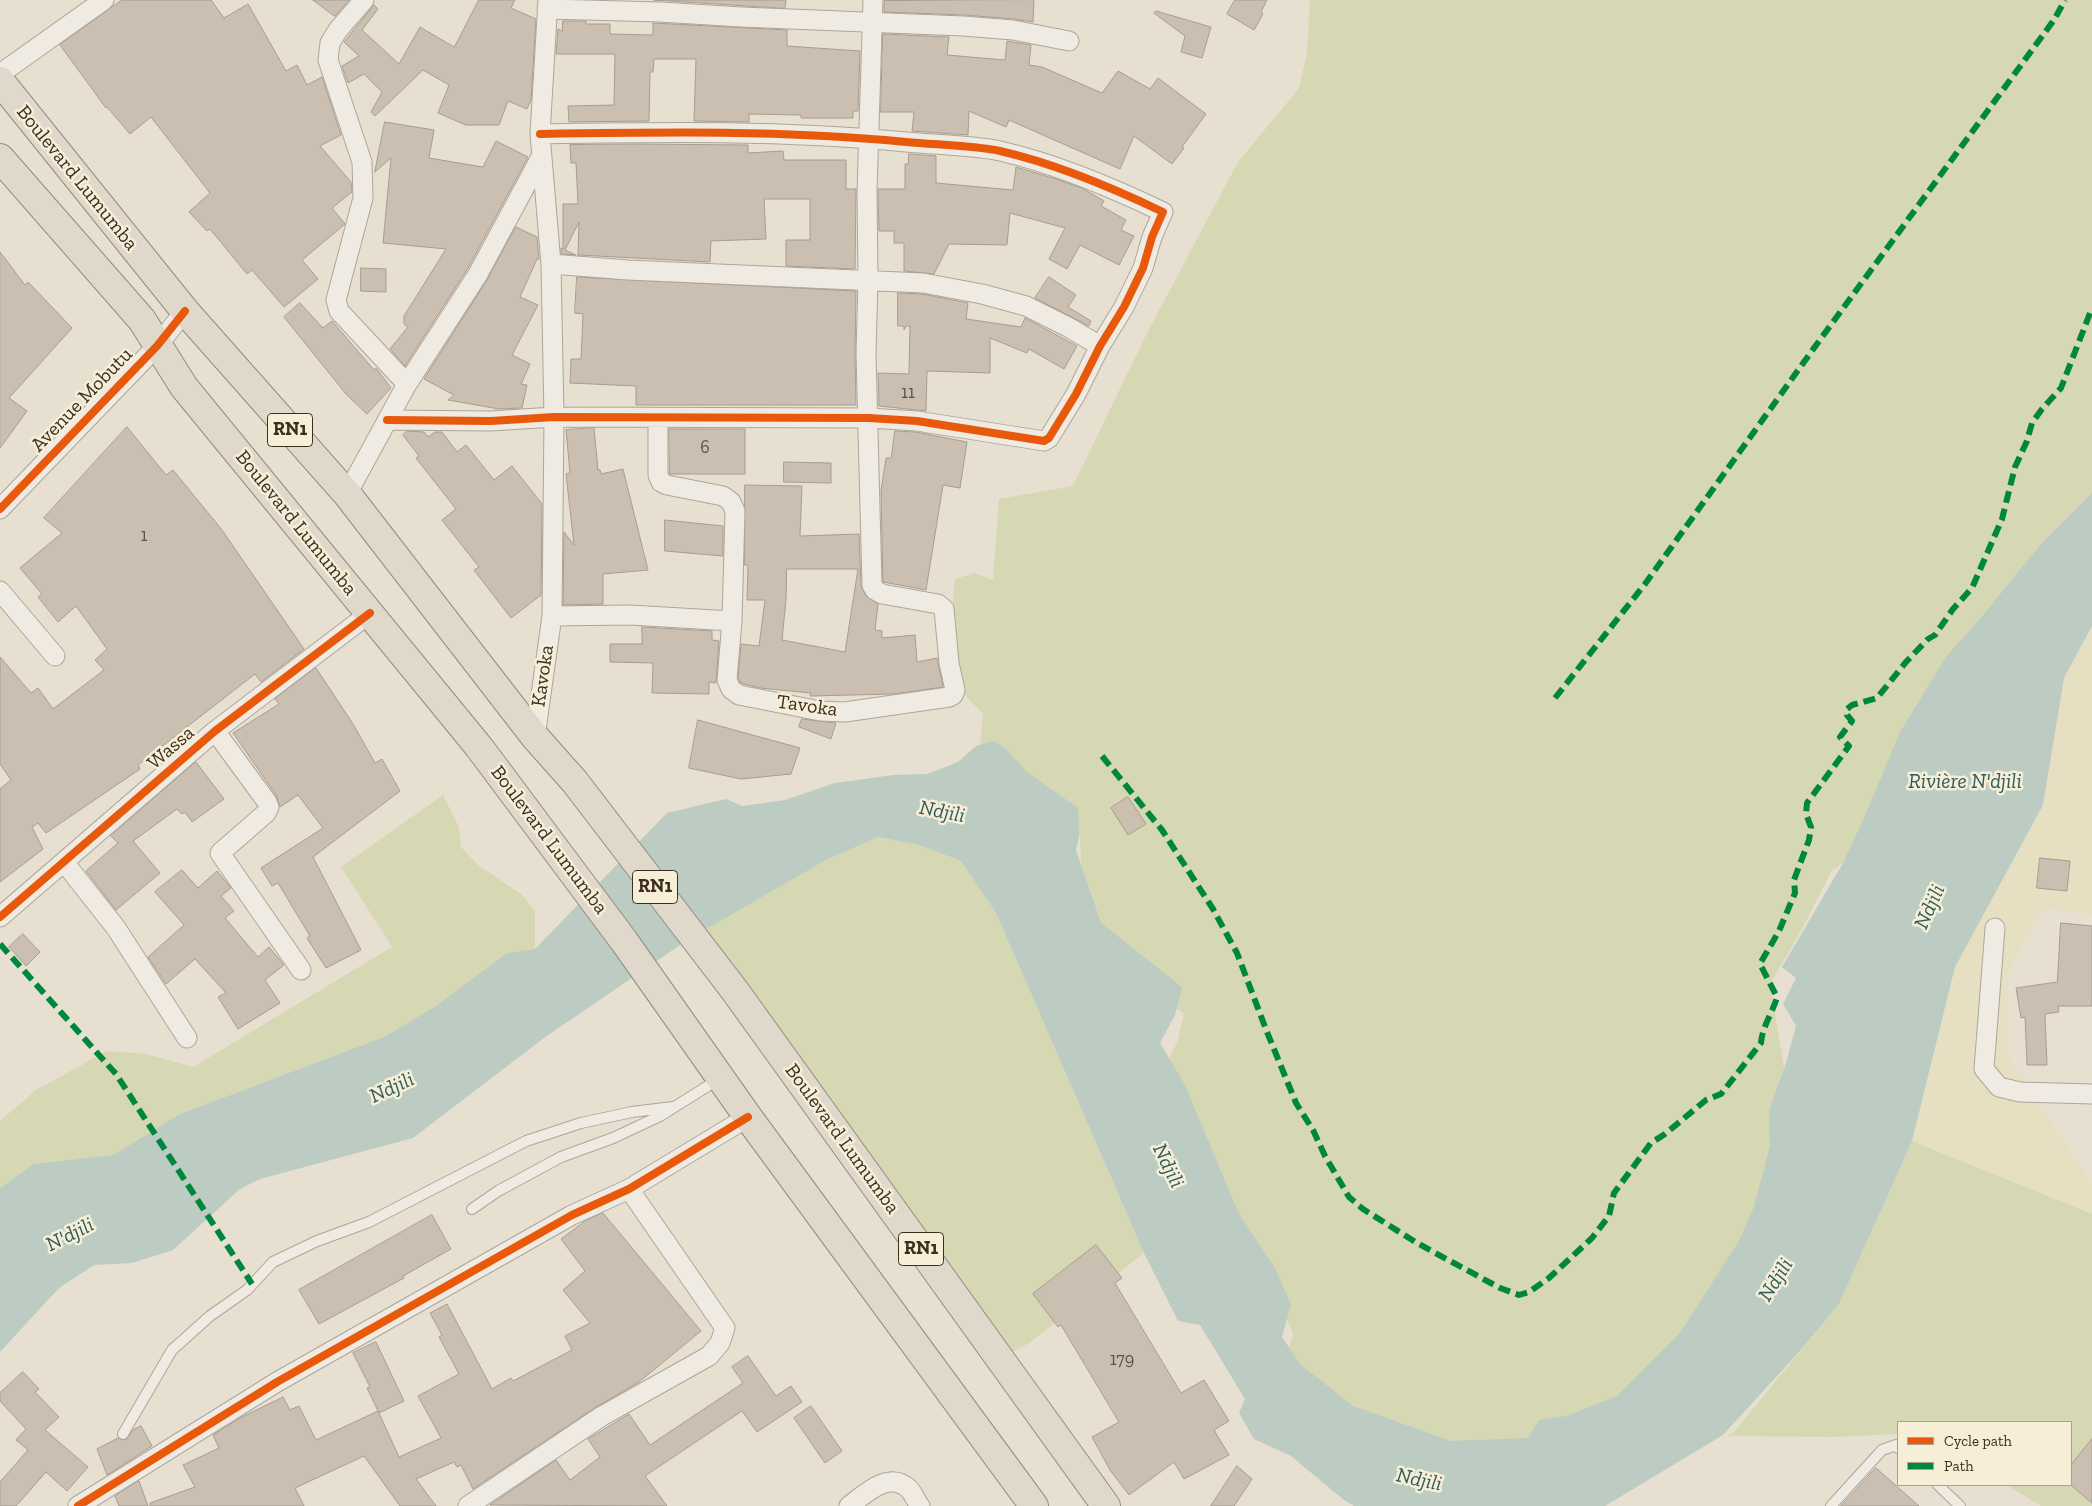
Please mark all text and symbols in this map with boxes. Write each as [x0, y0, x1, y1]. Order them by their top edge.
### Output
street label: Boulevard Lumumba [11, 101, 143, 255]
street label: Avenue Mobutu [26, 343, 138, 457]
house number: 11 [901, 382, 915, 404]
road number: RN1 [268, 414, 312, 446]
house number: 6 [700, 437, 710, 459]
street label: Boulevard Lumumba [230, 446, 362, 600]
house number: 1 [141, 525, 147, 547]
street label: Kavoka [527, 644, 559, 708]
street label: Tavoka [775, 690, 839, 722]
street label: Wassa [143, 721, 199, 775]
street label: Boulevard Lumumba [485, 761, 613, 919]
water label: Rivière N'djili [1908, 769, 2022, 795]
water label: Ndjili [917, 795, 967, 829]
road number: RN1 [632, 870, 678, 904]
water label: Ndjili [1909, 881, 1951, 933]
street label: Boulevard Lumumba [779, 1059, 905, 1219]
water label: Ndjili [366, 1067, 418, 1109]
water label: Ndjili [1147, 1140, 1189, 1192]
water label: N'djili [42, 1212, 98, 1258]
road number: RN1 [898, 1232, 944, 1266]
water label: Ndjili [1753, 1254, 1799, 1306]
house number: 179 [1110, 1349, 1134, 1371]
legend [1897, 1421, 2072, 1486]
text: Cycle path [1944, 1432, 2012, 1450]
text: Path [1944, 1457, 1974, 1475]
water label: Ndjili [1394, 1463, 1444, 1497]

